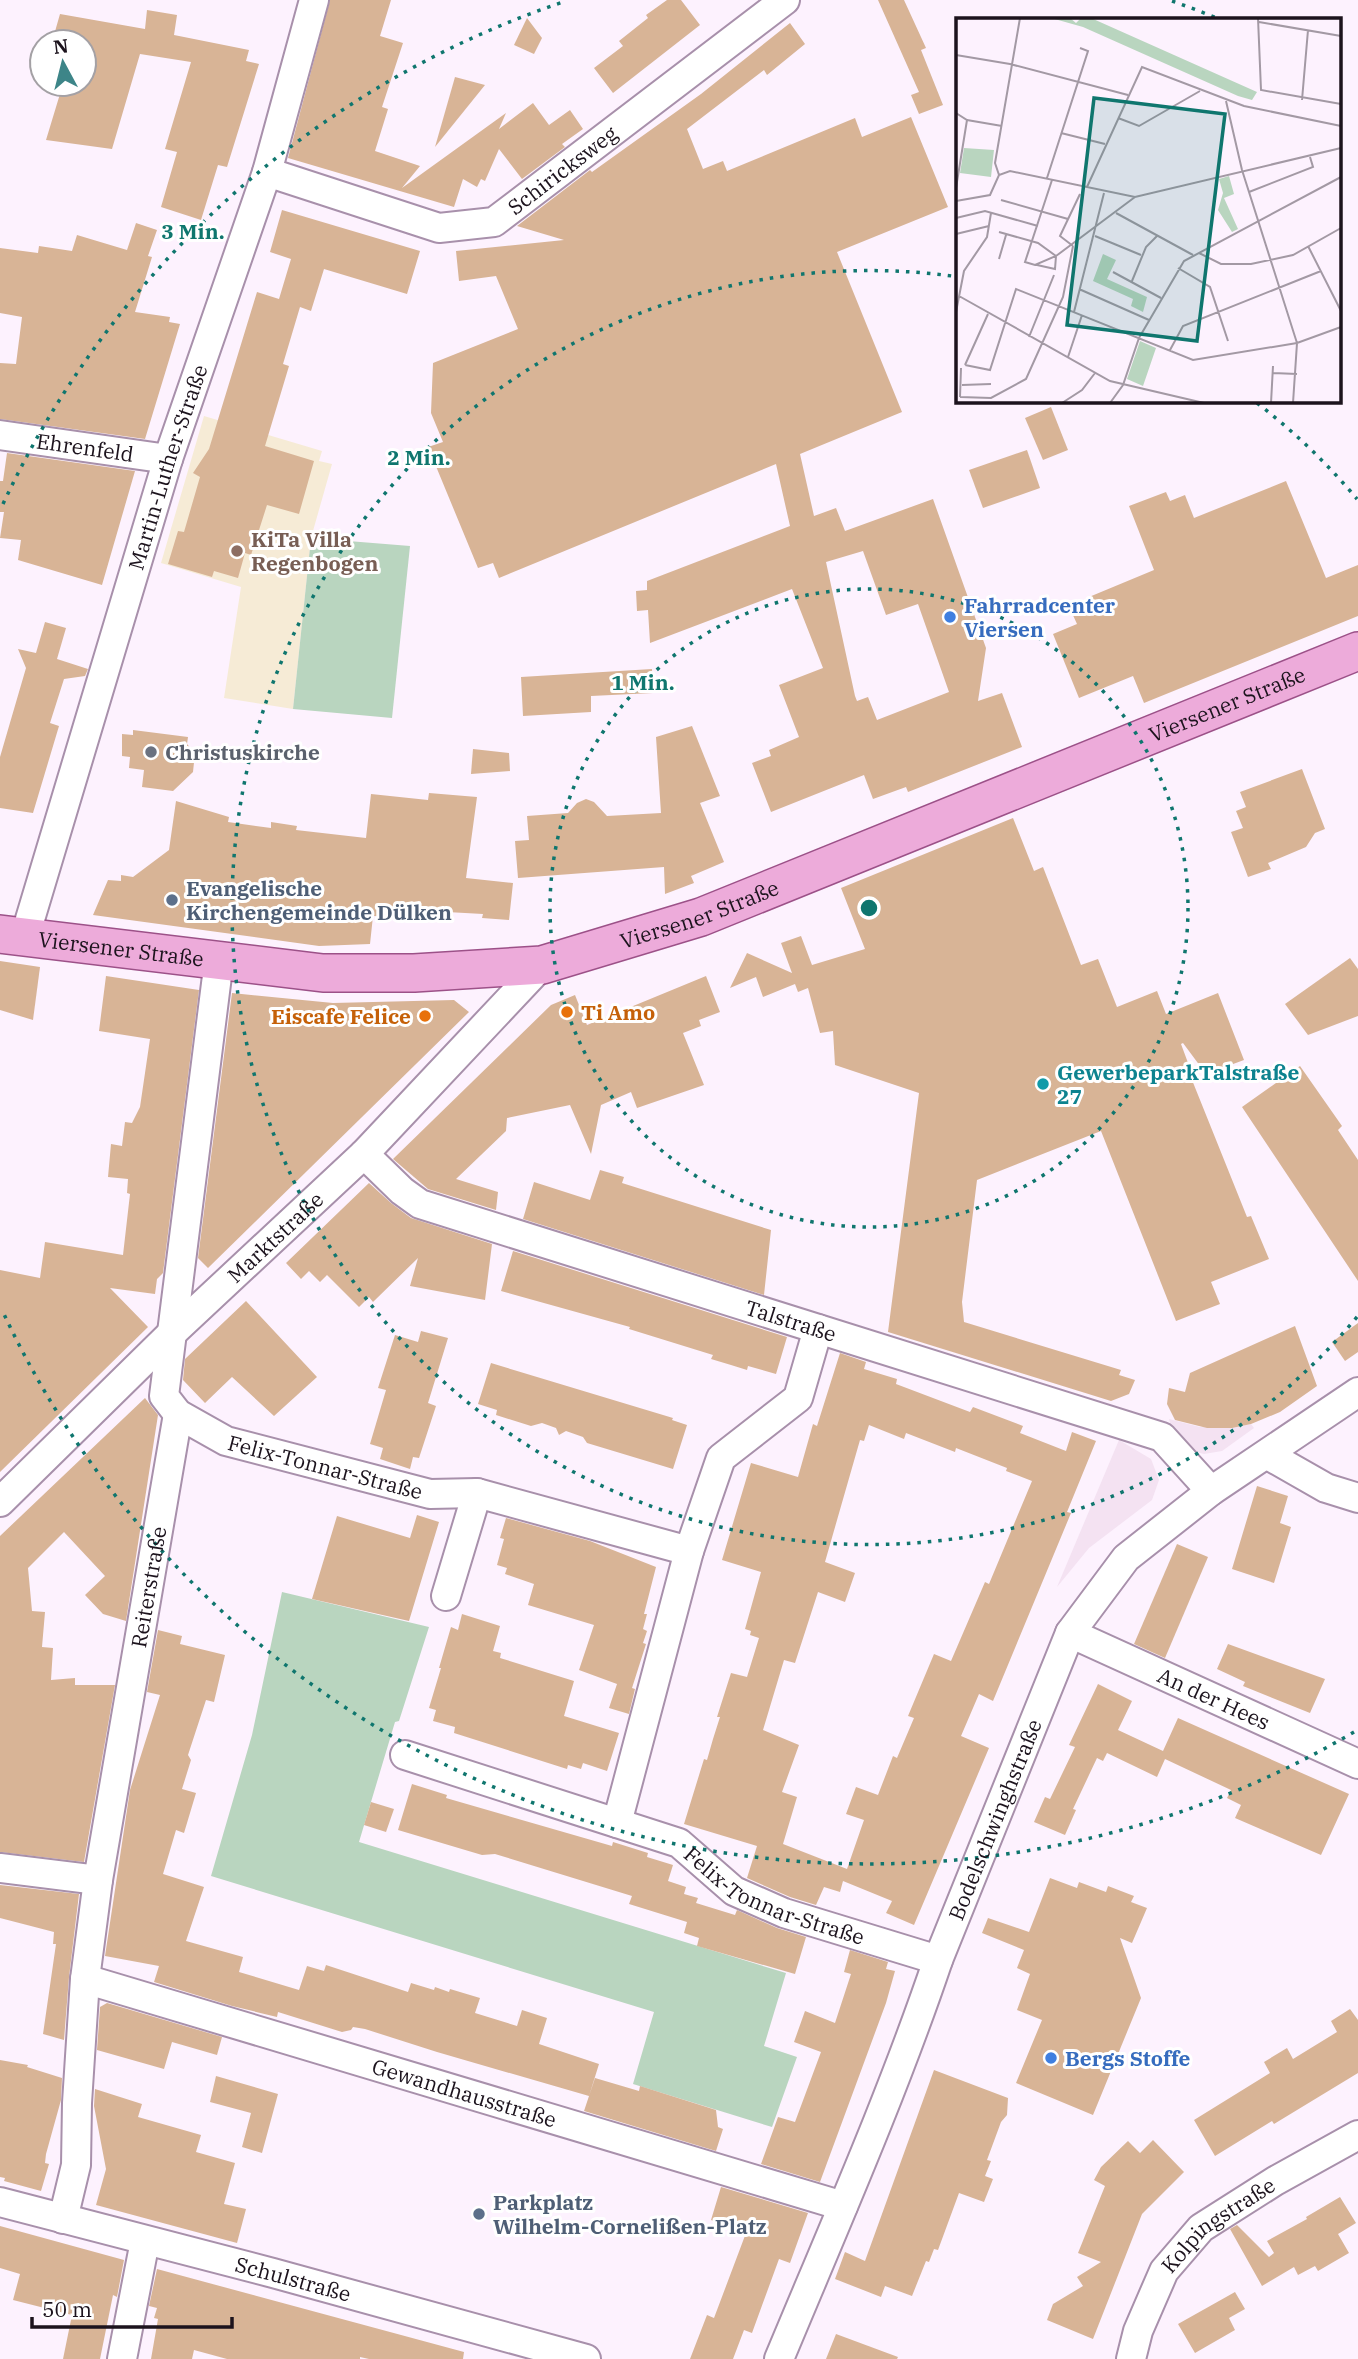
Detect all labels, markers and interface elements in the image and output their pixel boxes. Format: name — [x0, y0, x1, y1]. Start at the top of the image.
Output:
inset map — [956, 18, 1340, 402]
north arrow — [28, 28, 98, 98]
text: N — [52, 33, 70, 59]
street label: Schiricksweg — [502, 119, 623, 221]
text: 3 Min. — [161, 217, 225, 245]
street label: Martin-Luther-Straße — [122, 361, 214, 573]
street label: Ehrenfeld — [35, 426, 136, 468]
text: 2 Min. — [387, 443, 451, 471]
place label: KiTa Villa Regenbogen — [251, 525, 379, 577]
marker: KiTa Villa Regenbogen — [229, 543, 245, 559]
place label: Fahrradcenter Viersen — [964, 591, 1116, 643]
marker: Fahrradcenter Viersen — [942, 609, 958, 625]
street label: Viersener Straße — [1144, 660, 1309, 748]
text: 1 Min. — [611, 668, 675, 696]
place label: Christuskirche — [165, 738, 320, 766]
marker: Christuskirche — [143, 744, 159, 760]
street label: Viersener Straße — [617, 873, 783, 955]
place label: Evangelische Kirchengemeinde Dülken — [186, 874, 452, 926]
marker: Evangelische Kirchengemeinde Dülken — [164, 892, 180, 908]
centre of rings — [857, 896, 881, 920]
street label: Viersener Straße — [37, 925, 205, 972]
place label: Ti Amo — [581, 998, 655, 1026]
place label: Eiscafe Felice — [271, 1002, 411, 1030]
marker: Ti Amo — [559, 1004, 575, 1020]
marker: Eiscafe Felice — [417, 1008, 433, 1024]
place label: GewerbeparkTalstraße 27 — [1057, 1058, 1299, 1110]
marker: GewerbeparkTalstraße 27 — [1035, 1076, 1051, 1092]
street label: Marktstraße — [221, 1185, 329, 1289]
street label: Talstraße — [742, 1293, 840, 1348]
street label: Felix-Tonnar-Straße — [225, 1428, 426, 1506]
street label: Reiterstraße — [124, 1524, 172, 1650]
street label: An der Hees — [1153, 1661, 1274, 1736]
street label: Bodelschwinghstraße — [942, 1715, 1048, 1924]
street label: Felix-Tonnar-Straße — [678, 1840, 868, 1951]
place label: Bergs Stoffe — [1065, 2044, 1191, 2072]
marker: Bergs Stoffe — [1043, 2050, 1059, 2066]
street label: Gewandhausstraße — [369, 2052, 560, 2133]
street label: Kolpingstraße — [1155, 2171, 1280, 2279]
place label: Parkplatz Wilhelm-Cornelißen-Platz — [493, 2188, 767, 2240]
marker: Parkplatz Wilhelm-Cornelißen-Platz — [471, 2206, 487, 2222]
street label: Schulstraße — [232, 2250, 354, 2308]
scale bar — [32, 2286, 231, 2330]
text: 50 m — [42, 2295, 92, 2323]

